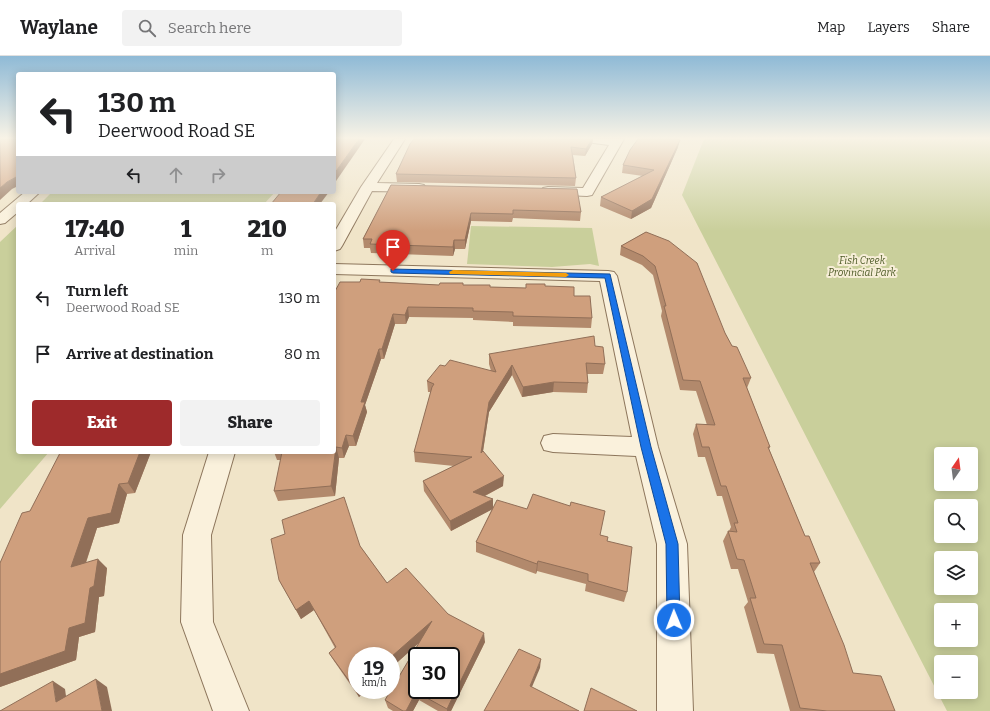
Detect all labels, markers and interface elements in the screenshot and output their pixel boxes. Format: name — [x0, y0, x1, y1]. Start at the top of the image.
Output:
search box — [122, 10, 402, 46]
text: Waylane — [20, 16, 98, 39]
icon: search — [136, 17, 158, 39]
text: Search here — [168, 19, 251, 37]
text: Map — [817, 19, 845, 36]
text: Layers — [867, 19, 910, 36]
text: Share — [932, 19, 970, 36]
text: 130 m — [98, 86, 176, 119]
icon: left — [32, 88, 84, 140]
text: Deerwood Road SE — [98, 120, 255, 142]
icon: left — [123, 164, 145, 186]
icon: ahead — [165, 164, 187, 186]
icon: right — [207, 164, 229, 186]
text: 17:40 — [65, 215, 125, 243]
text: 1 — [181, 215, 191, 243]
text: 210 — [247, 215, 287, 243]
pin — [376, 230, 410, 271]
icon: arrive — [382, 236, 404, 258]
text: Arrival — [74, 243, 115, 258]
text: min — [174, 243, 198, 258]
text: m — [261, 243, 273, 258]
park label: Fish Creek Provincial Park — [828, 255, 896, 279]
text: Turn left — [66, 282, 128, 300]
icon: left — [32, 287, 54, 309]
text: 130 m — [278, 289, 320, 307]
text: Deerwood Road SE — [66, 300, 180, 315]
icon: arrive — [32, 343, 54, 365]
text: Arrive at destination — [66, 345, 213, 363]
text: 80 m — [284, 345, 320, 363]
button: Exit — [32, 400, 172, 446]
button: Share — [180, 400, 320, 446]
north arrow — [934, 447, 978, 491]
map controls — [934, 447, 978, 699]
button: search — [934, 499, 978, 543]
button: layers — [934, 551, 978, 595]
position arrow — [653, 599, 695, 641]
button: + — [934, 603, 978, 647]
speed limit sign: 30 — [408, 647, 460, 699]
button: − — [934, 655, 978, 699]
text: 19 — [364, 656, 384, 680]
text: km/h — [362, 677, 386, 689]

